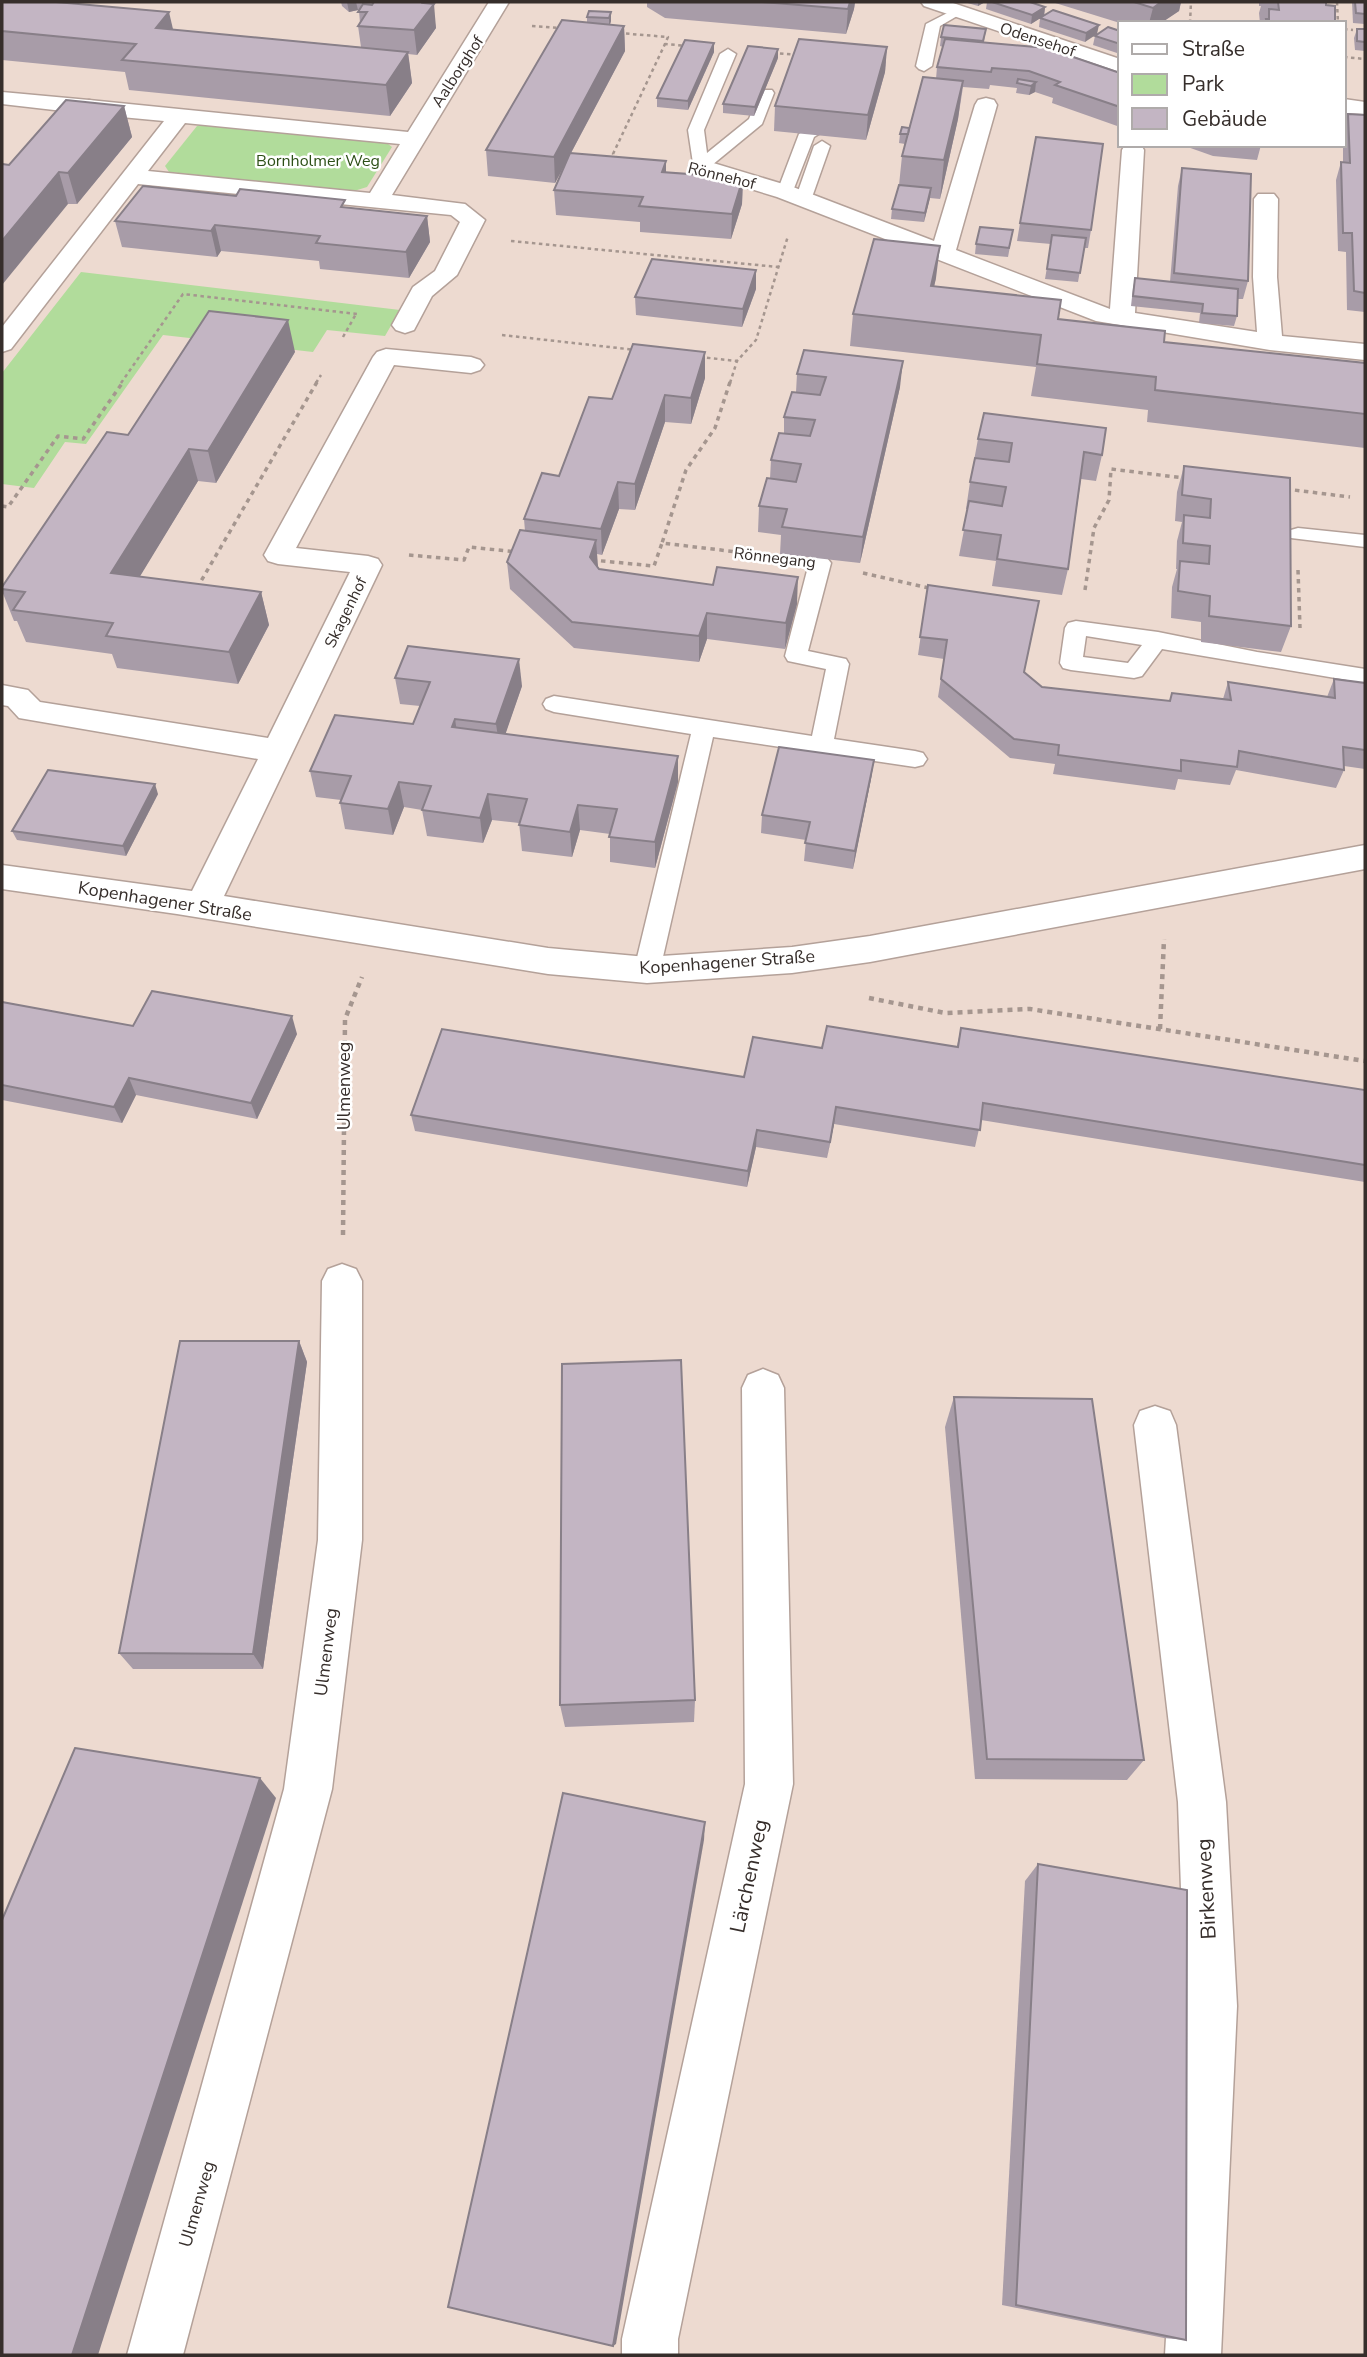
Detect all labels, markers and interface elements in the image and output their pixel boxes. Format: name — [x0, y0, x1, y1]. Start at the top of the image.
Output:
street label: Odensehof — [997, 17, 1079, 63]
legend — [1118, 21, 1346, 147]
street label: Aalborghof — [426, 31, 490, 112]
text: Straße — [1182, 35, 1245, 63]
text: Park — [1182, 70, 1224, 98]
text: Gebäude — [1182, 105, 1267, 133]
park label: Bornholmer Weg — [256, 150, 380, 172]
street label: Rönnehof — [685, 157, 759, 195]
street label: Rönnegang — [733, 542, 817, 574]
street label: Skagenhof — [319, 573, 373, 652]
street label: Kopenhagener Straße — [76, 875, 254, 927]
street label: Kopenhagener Straße — [638, 944, 816, 980]
street label: Ulmenweg — [332, 1042, 356, 1130]
street label: Ulmenweg — [309, 1607, 343, 1697]
street label: Lärchenweg — [723, 1817, 775, 1935]
street label: Birkenweg — [1189, 1838, 1223, 1940]
street label: Ulmenweg — [173, 2158, 221, 2250]

